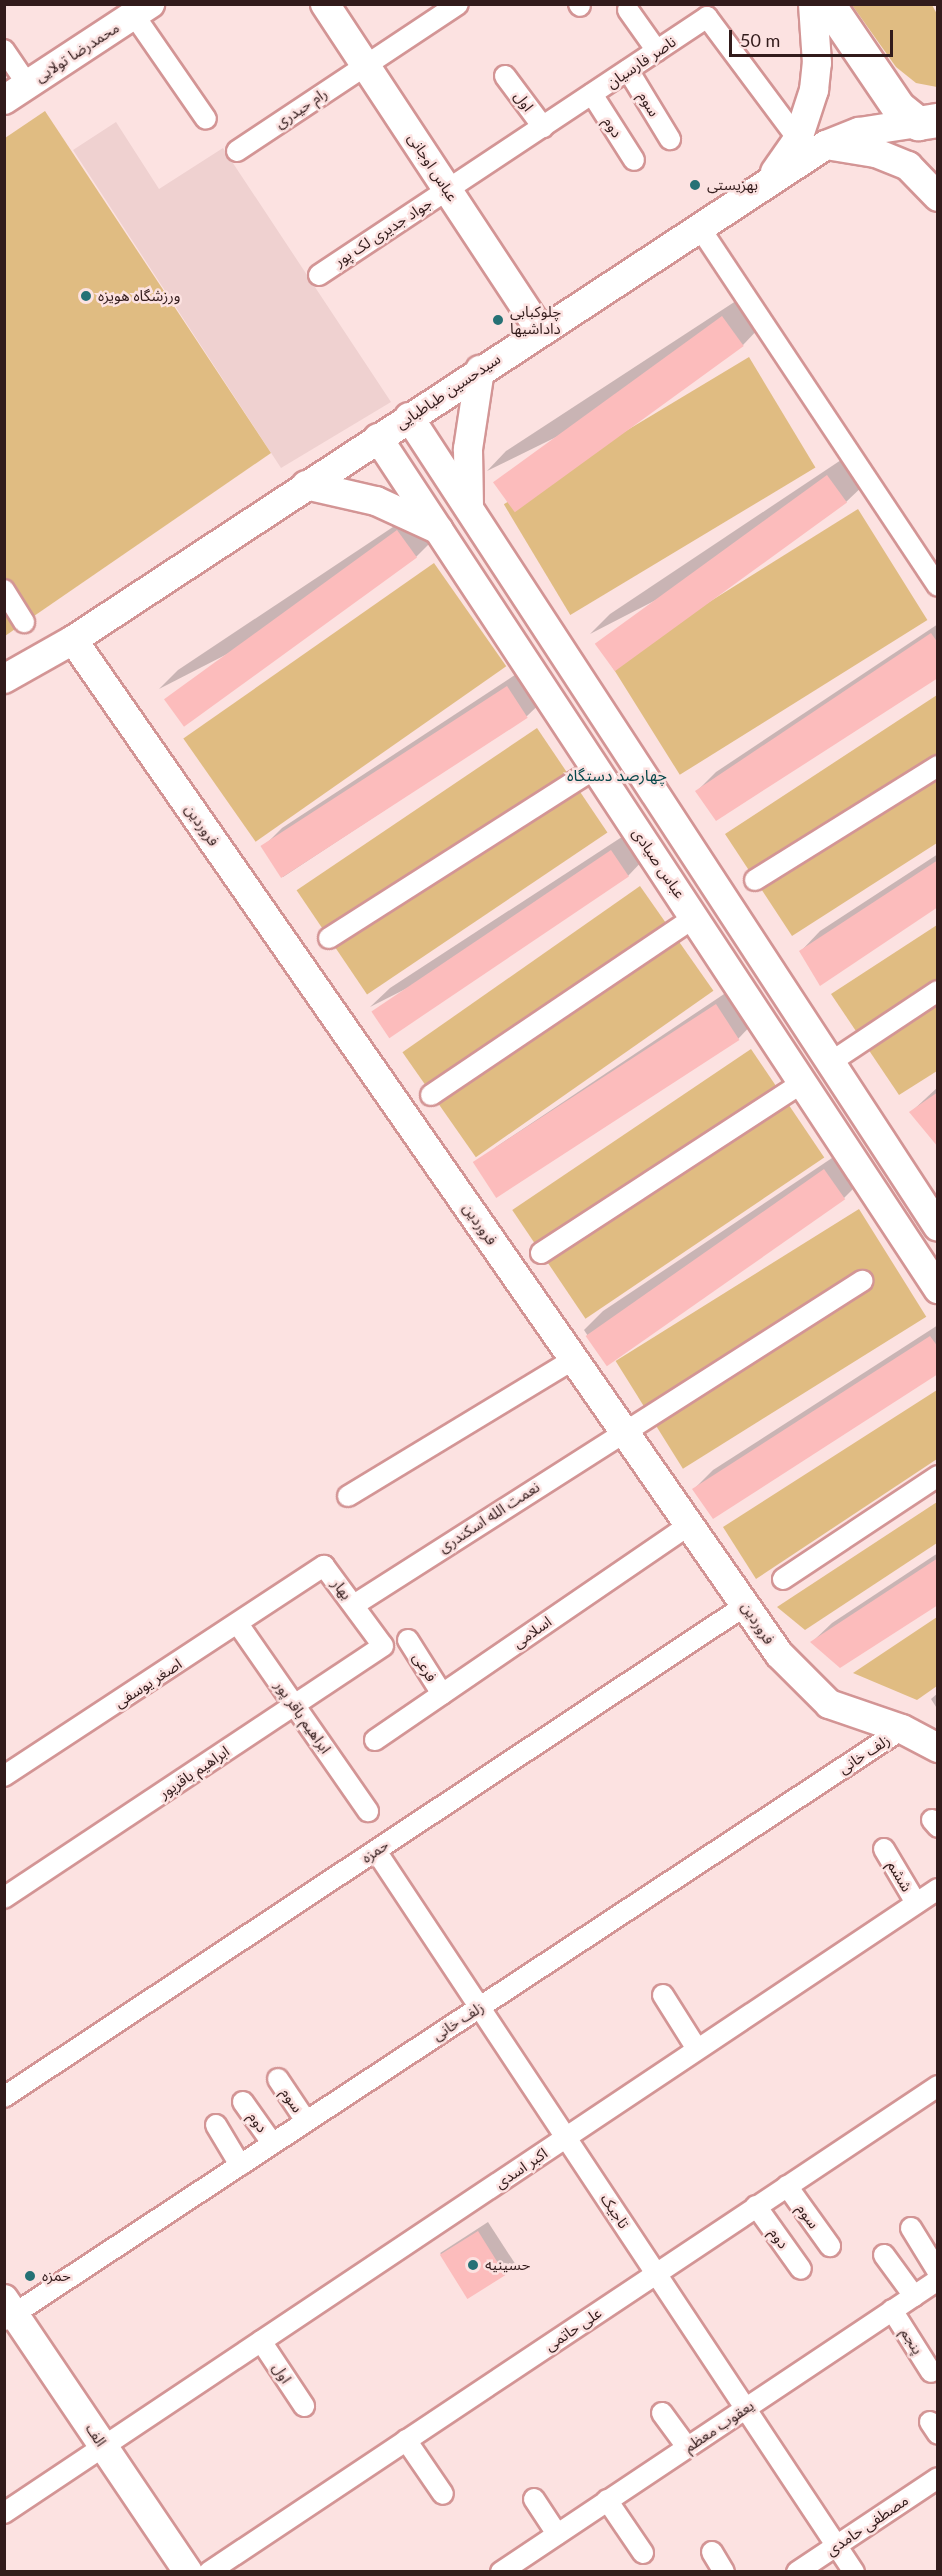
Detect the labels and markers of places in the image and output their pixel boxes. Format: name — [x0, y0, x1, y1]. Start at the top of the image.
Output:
place label: بهزیستی — [707, 176, 758, 194]
marker: بهزیستی — [688, 178, 702, 192]
place label: ورزشگاه هویزه — [98, 287, 181, 305]
marker: ورزشگاه هویزه — [79, 289, 93, 303]
place label: چلوکبابی داداشیها — [510, 302, 561, 337]
marker: چلوکبابی داداشیها — [491, 313, 505, 327]
place label: حسینیه — [485, 2256, 530, 2274]
marker: حسینیه — [466, 2258, 480, 2272]
place label: حمزه — [42, 2267, 71, 2285]
marker: حمزه — [23, 2269, 37, 2283]

